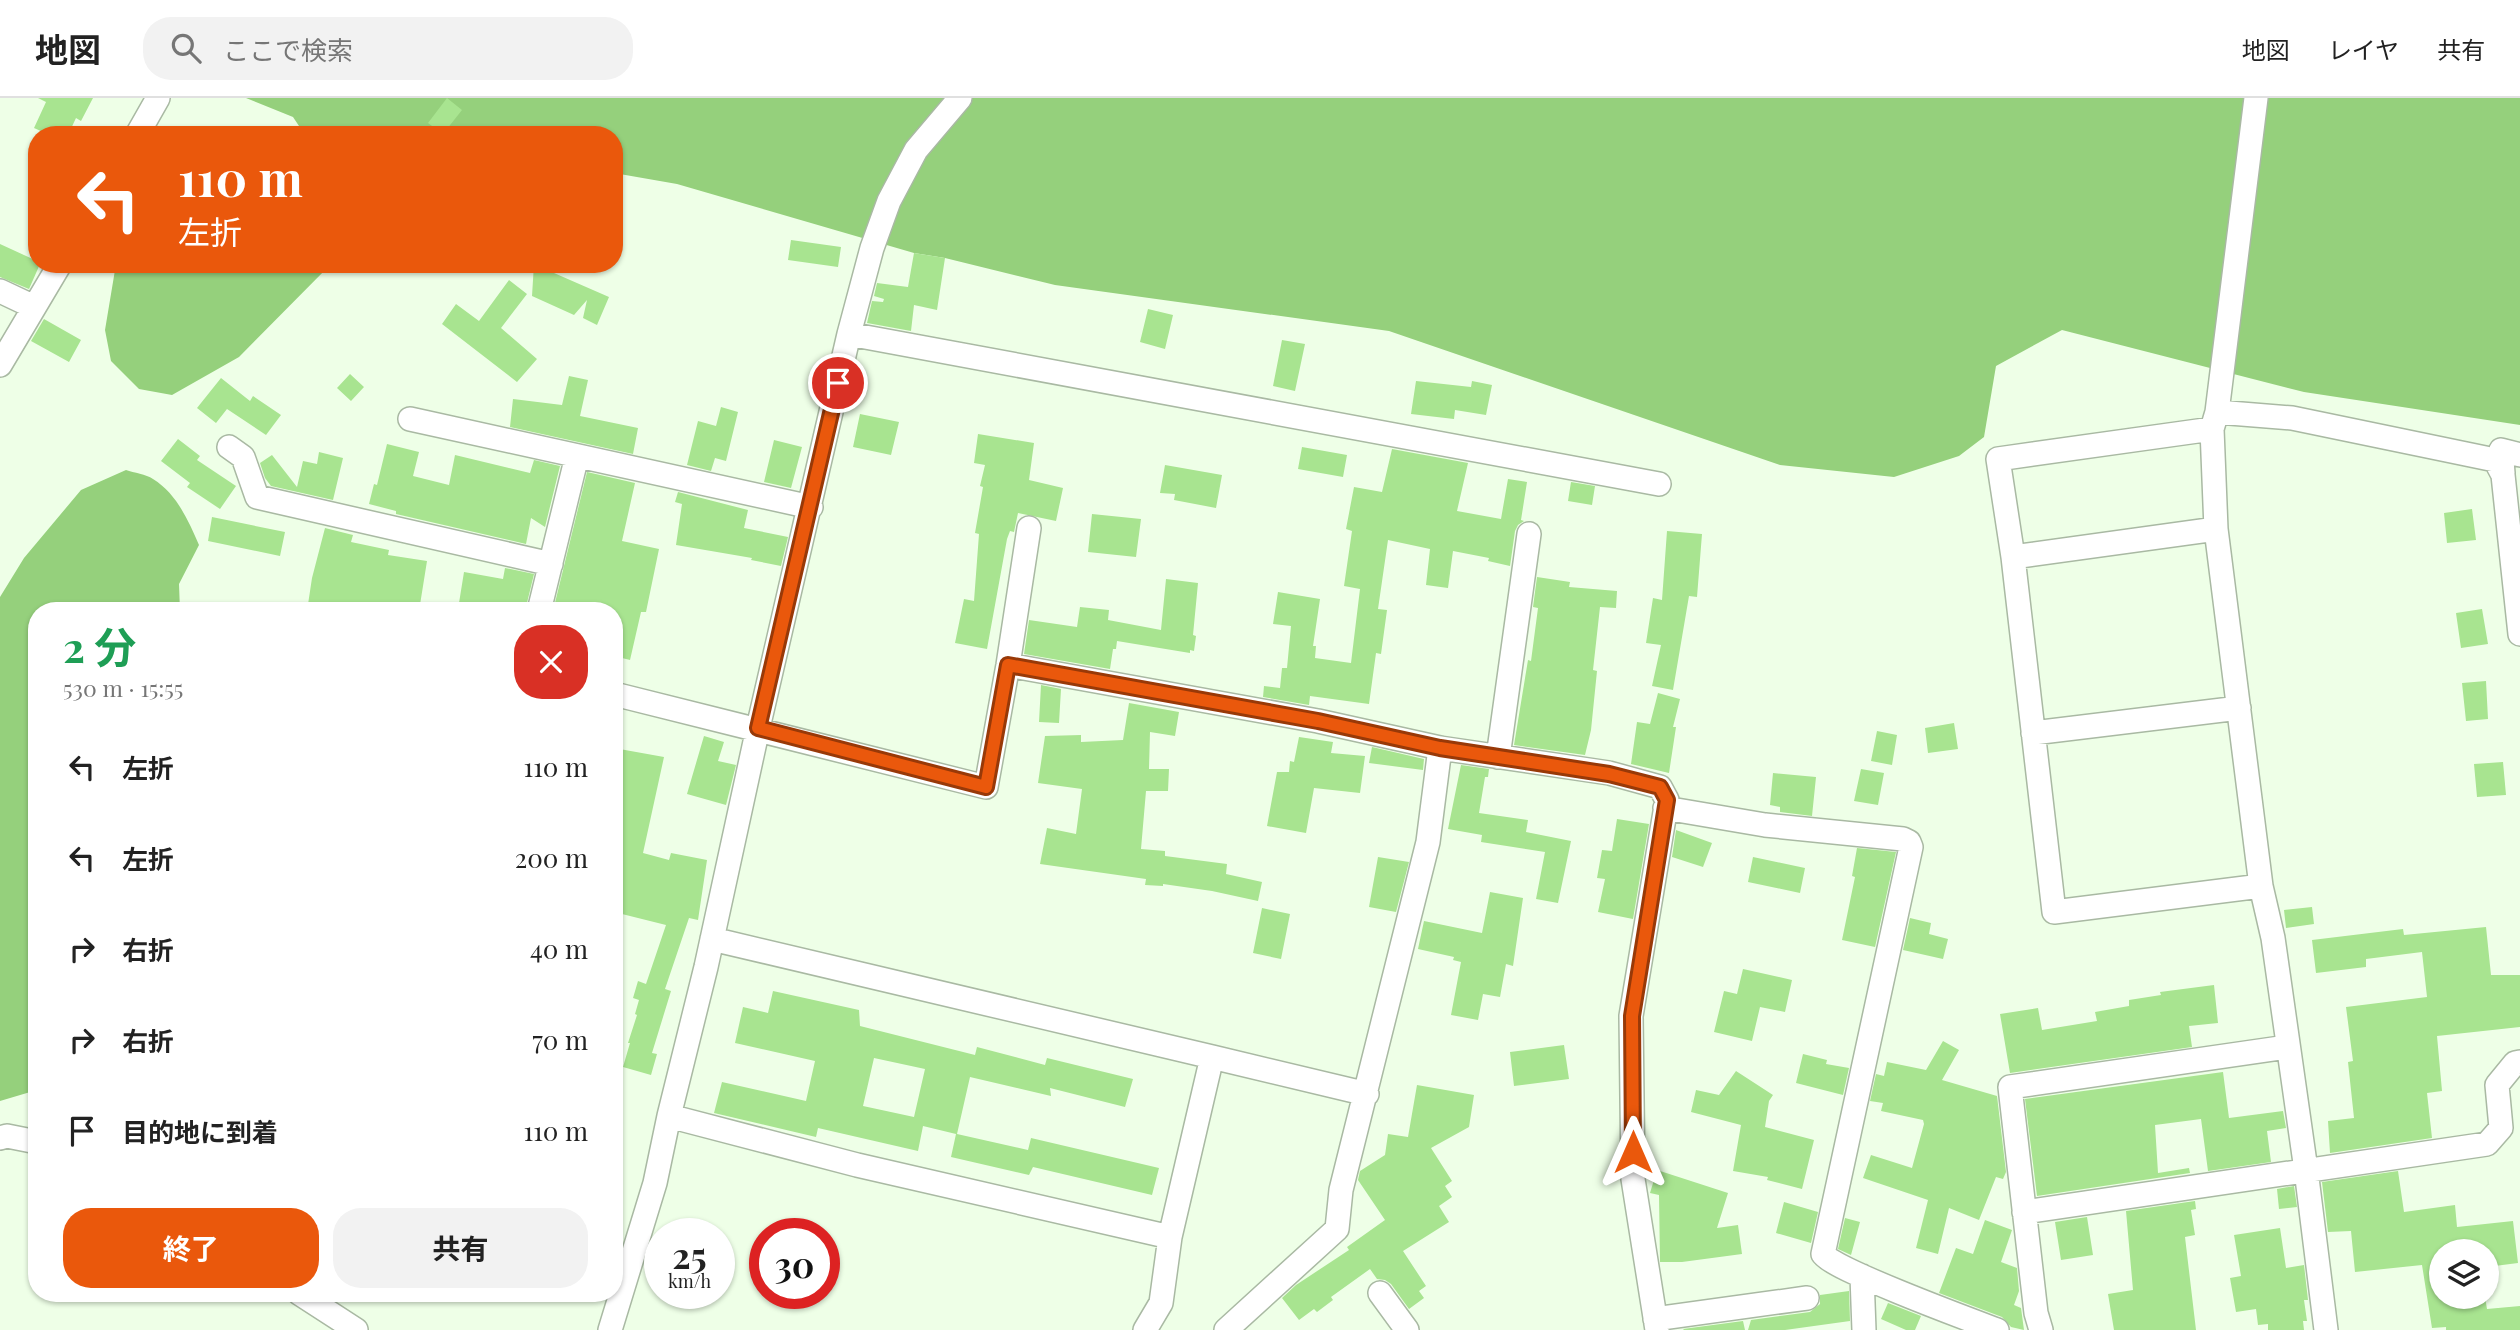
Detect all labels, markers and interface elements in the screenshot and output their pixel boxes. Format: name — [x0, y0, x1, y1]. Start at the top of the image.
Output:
search box — [143, 17, 633, 80]
text: 地図 — [35, 26, 101, 70]
icon: search — [167, 29, 205, 67]
text: ここで検索 — [223, 32, 353, 67]
text: 地図 — [2242, 33, 2290, 65]
text: レイヤ — [2328, 33, 2399, 65]
text: 共有 — [2437, 33, 2485, 65]
text: 110 m — [178, 144, 303, 209]
icon: left — [63, 154, 154, 245]
text: 左折 — [178, 209, 242, 252]
pin — [808, 353, 868, 413]
icon: arrive — [819, 364, 857, 402]
text: 2 分 — [63, 618, 136, 674]
button: close — [514, 625, 588, 699]
text: 530 m · 15:55 — [63, 672, 183, 703]
icon: left — [63, 748, 101, 786]
text: 110 m — [524, 749, 588, 784]
text: 左折 — [122, 750, 174, 785]
icon: left — [63, 839, 101, 877]
text: 200 m — [515, 840, 588, 875]
text: 左折 — [122, 841, 174, 876]
icon: right — [63, 930, 101, 968]
text: 40 m — [530, 931, 588, 966]
text: 右折 — [122, 932, 174, 967]
icon: right — [63, 1021, 101, 1059]
text: 70 m — [532, 1022, 588, 1057]
text: 右折 — [122, 1023, 174, 1058]
icon: arrive — [63, 1112, 101, 1150]
text: 110 m — [524, 1113, 588, 1148]
text: 目的地に到着 — [122, 1114, 278, 1149]
position arrow — [1596, 1115, 1670, 1189]
button: 終了 — [63, 1208, 319, 1288]
button: 共有 — [333, 1208, 588, 1288]
speed limit sign: 30 — [749, 1218, 840, 1309]
text: 25 — [672, 1231, 707, 1278]
map controls — [2429, 1239, 2499, 1309]
button: layers — [2429, 1239, 2499, 1309]
text: km/h — [668, 1269, 711, 1293]

